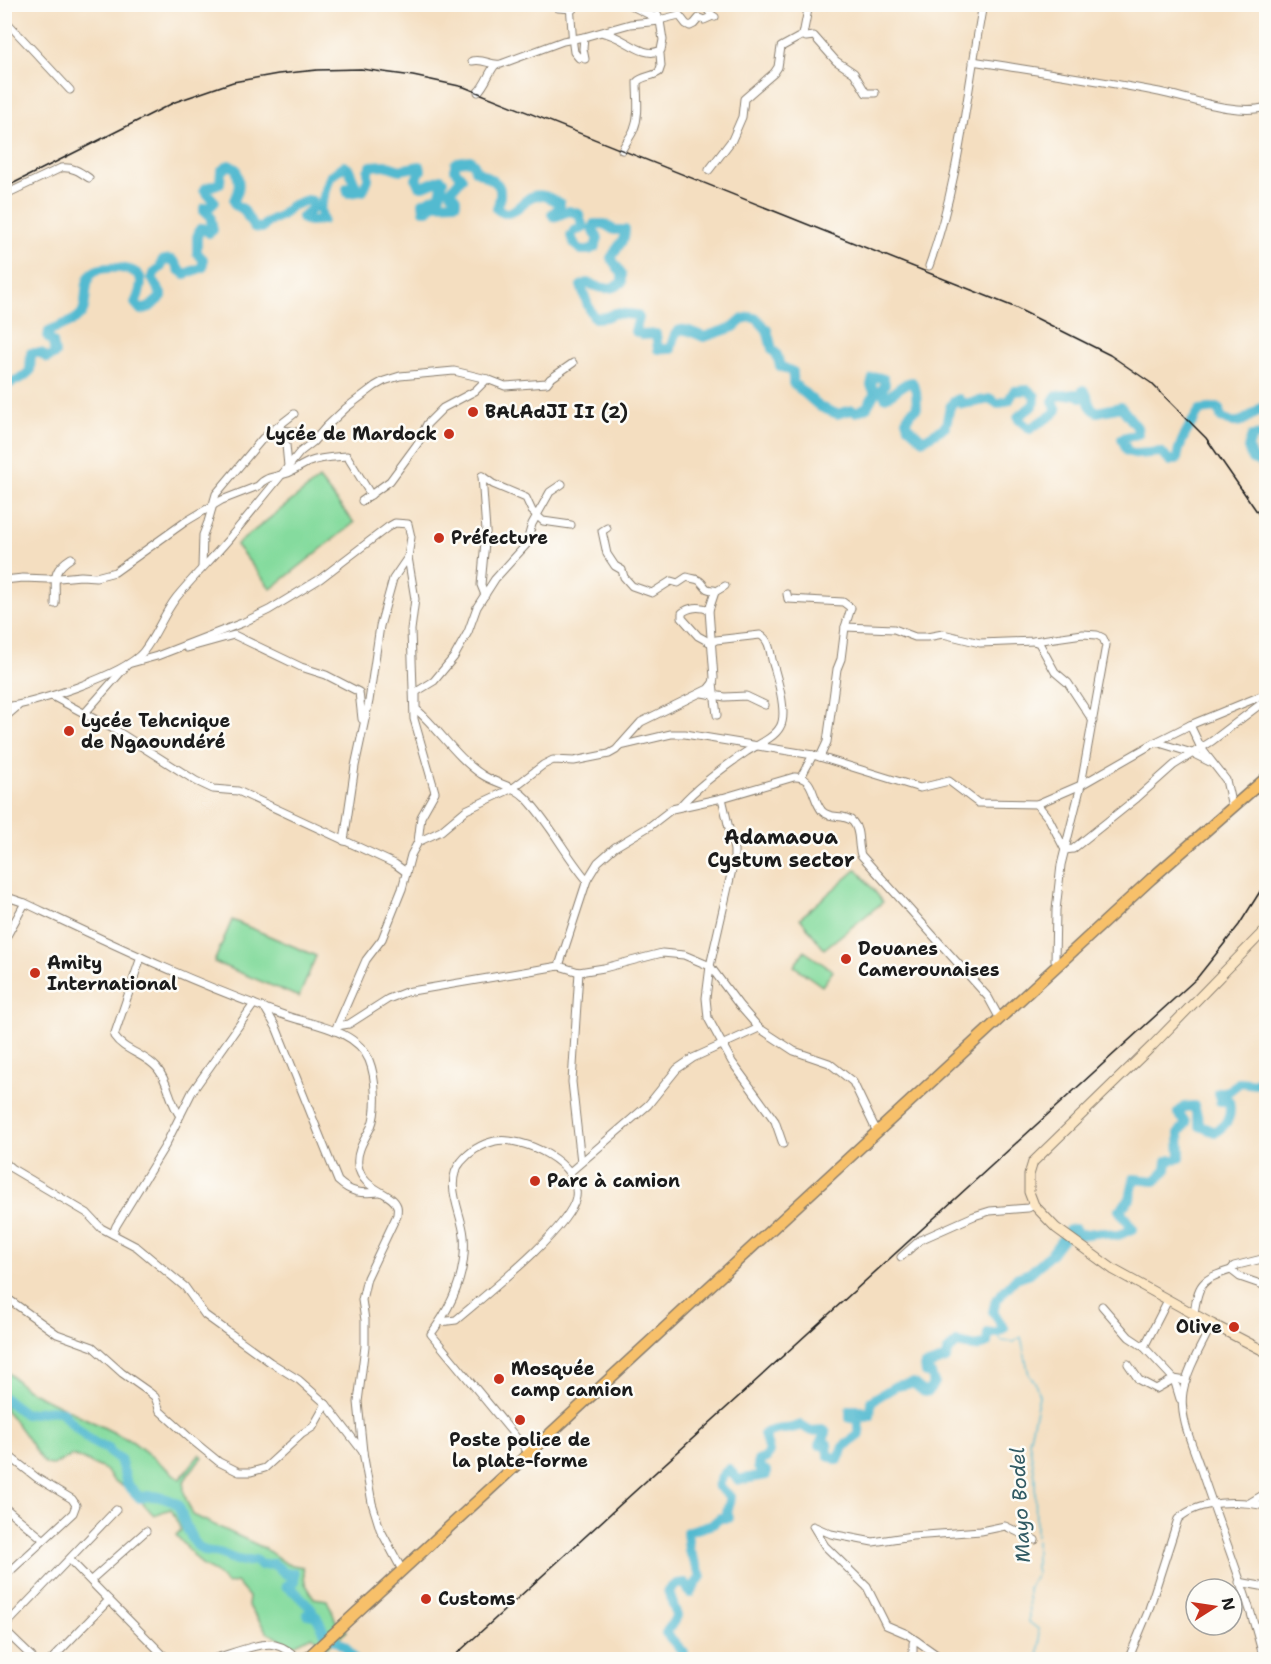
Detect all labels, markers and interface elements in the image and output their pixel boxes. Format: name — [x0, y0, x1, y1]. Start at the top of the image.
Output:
place label: BALAdJI II (2) — [485, 400, 628, 424]
marker: BALAdJI II (2) — [466, 405, 480, 419]
place label: Lycée de Mardock — [266, 422, 437, 446]
marker: Lycée de Mardock — [442, 427, 456, 441]
place label: Préfecture — [451, 526, 548, 550]
marker: Préfecture — [432, 531, 446, 545]
place label: Lycée Tehcnique de Ngaoundéré — [81, 709, 231, 754]
marker: Lycée Tehcnique de Ngaoundéré — [62, 724, 76, 738]
district label: Adamaoua Cystum sector — [707, 824, 855, 873]
place label: Douanes Camerounaises — [858, 937, 1000, 982]
place label: Amity International — [47, 951, 177, 996]
marker: Douanes Camerounaises — [839, 952, 853, 966]
marker: Amity International — [28, 966, 42, 980]
place label: Parc à camion — [547, 1169, 680, 1193]
marker: Parc à camion — [528, 1174, 542, 1188]
place label: Olive — [1176, 1315, 1222, 1339]
marker: Olive — [1227, 1320, 1241, 1334]
place label: Mosquée camp camion — [511, 1357, 633, 1402]
marker: Mosquée camp camion — [492, 1372, 506, 1386]
marker: Poste police de la plate-forme — [513, 1413, 527, 1427]
place label: Poste police de la plate-forme — [449, 1428, 591, 1473]
water label: Mayo Bodel — [1004, 1446, 1036, 1564]
north arrow — [1184, 1577, 1244, 1637]
place label: Customs — [438, 1587, 516, 1611]
marker: Customs — [419, 1592, 433, 1606]
text: N — [1217, 1596, 1240, 1612]

